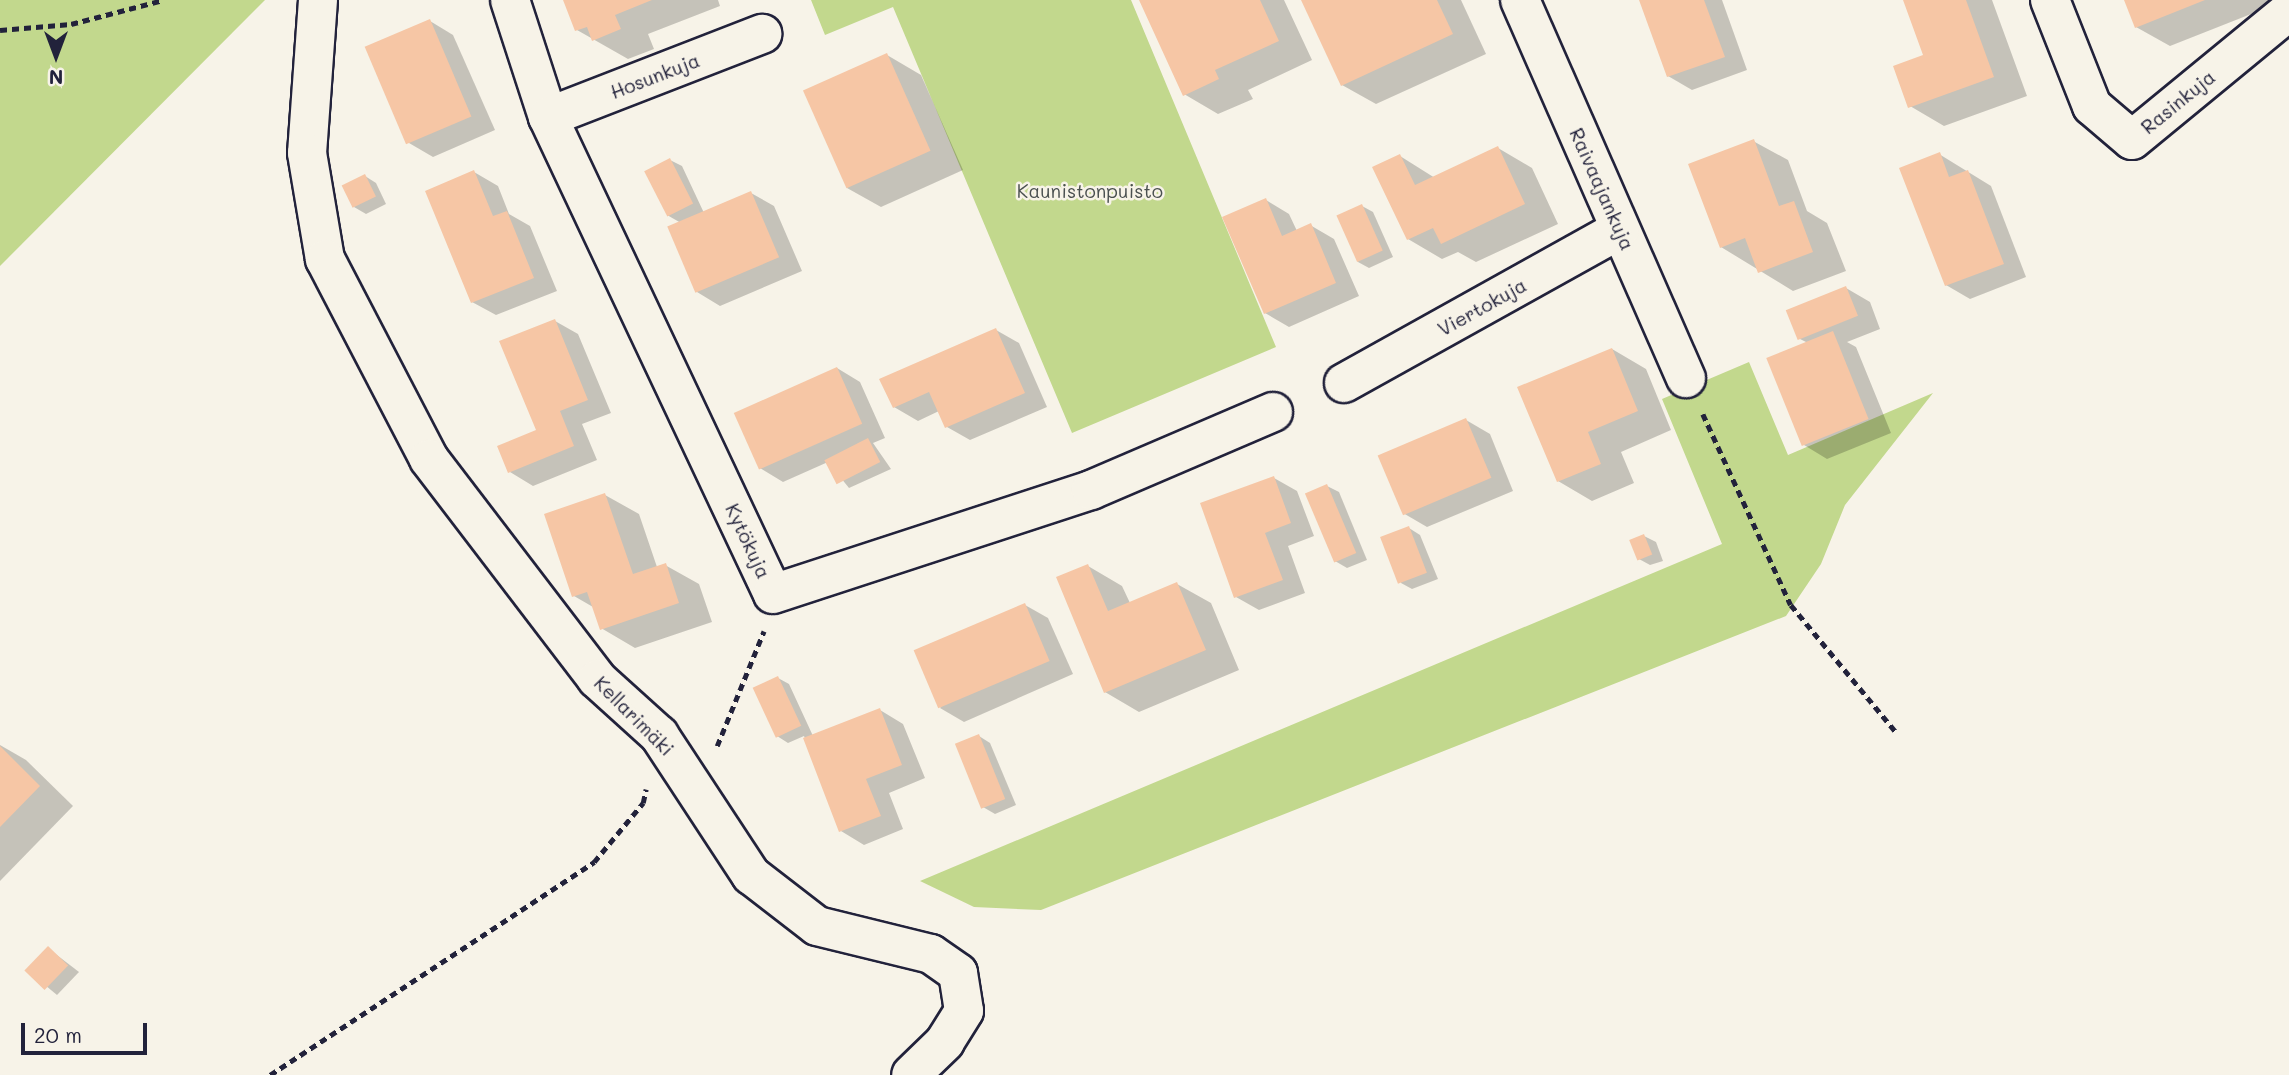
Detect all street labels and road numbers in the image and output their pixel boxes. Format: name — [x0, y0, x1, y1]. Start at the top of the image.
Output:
street label: Hosunkuja — [607, 49, 703, 103]
street label: Rasinkuja — [2137, 65, 2219, 139]
street label: Raivaajankuja — [1565, 125, 1639, 253]
street label: Viertokuja — [1434, 273, 1530, 341]
street label: Kytökuja — [721, 500, 775, 582]
street label: Kellarimäki — [590, 672, 678, 760]

